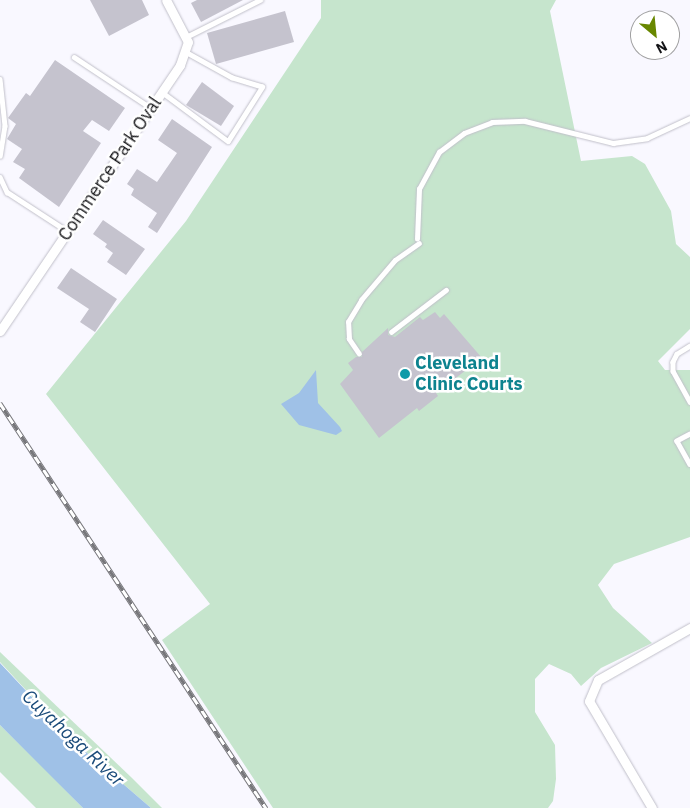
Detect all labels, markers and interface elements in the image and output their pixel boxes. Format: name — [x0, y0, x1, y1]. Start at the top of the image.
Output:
north arrow — [630, 10, 680, 60]
text: N — [653, 37, 670, 58]
street label: Commerce Park Oval — [54, 93, 166, 245]
place label: Cleveland Clinic Courts — [415, 353, 523, 396]
marker: Cleveland Clinic Courts — [399, 368, 411, 380]
water label: Cuyahoga River — [17, 685, 129, 791]

